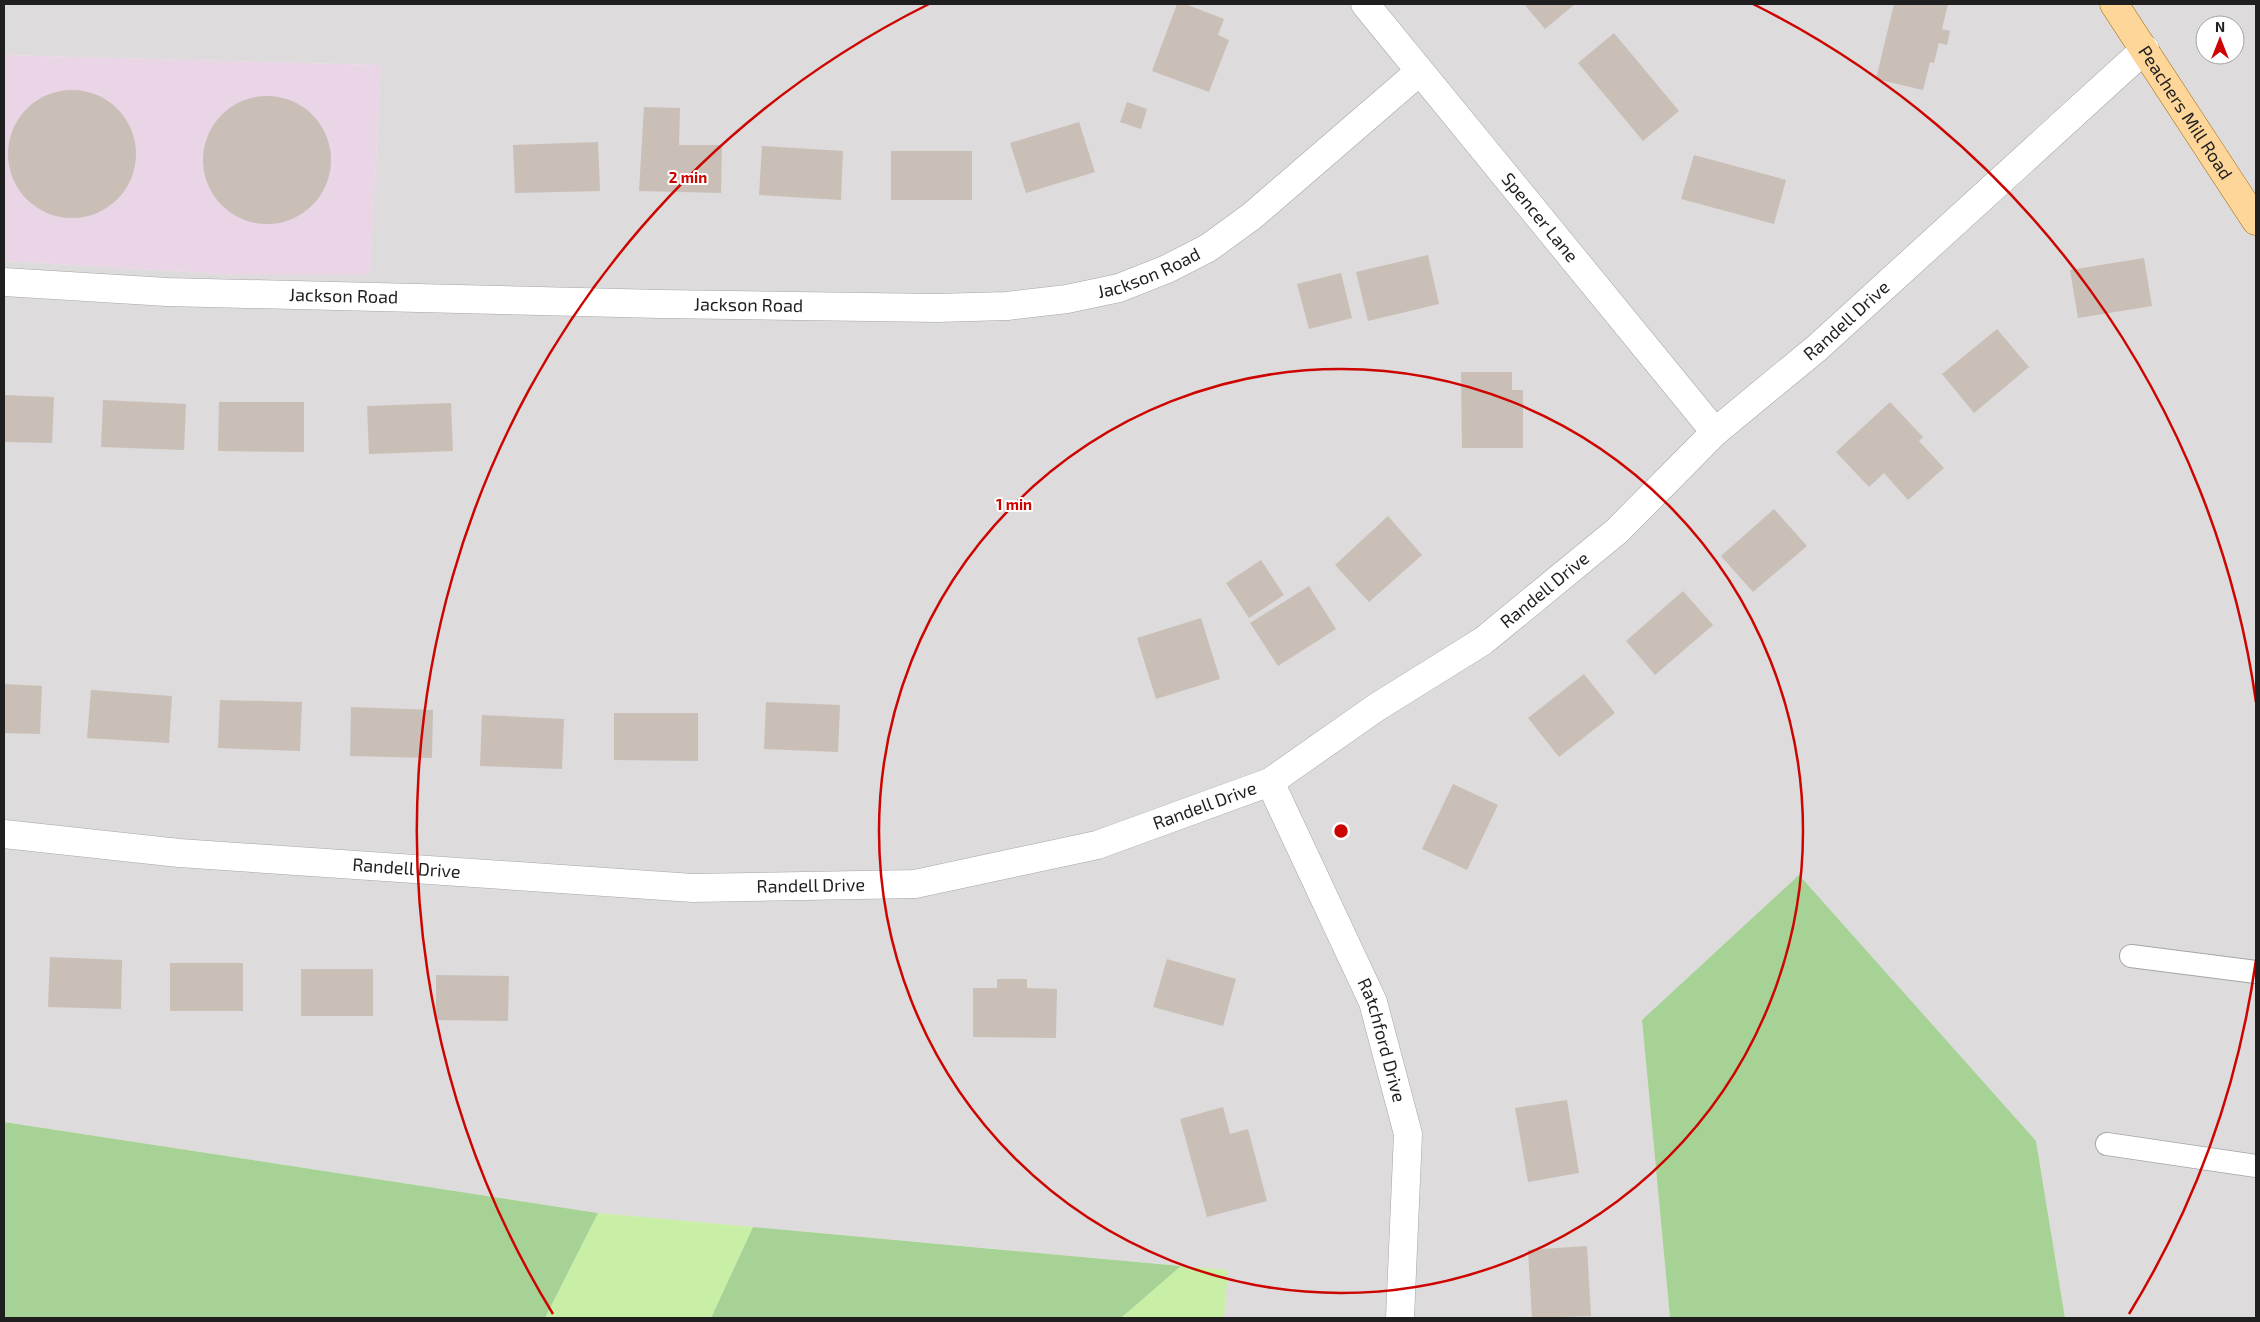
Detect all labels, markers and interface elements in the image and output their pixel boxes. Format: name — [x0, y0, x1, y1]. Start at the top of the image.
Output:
north arrow — [2195, 15, 2245, 65]
text: N — [2215, 18, 2225, 35]
street label: Peachers Mill Road — [2134, 41, 2238, 183]
text: 2 min — [669, 168, 707, 186]
street label: Spencer Lane — [1497, 168, 1584, 266]
street label: Jackson Road — [1095, 242, 1204, 302]
street label: Randell Drive — [1798, 276, 1894, 365]
street label: Jackson Road — [289, 283, 399, 308]
street label: Jackson Road — [694, 292, 803, 316]
text: 1 min — [996, 495, 1032, 513]
street label: Randell Drive — [1495, 547, 1593, 632]
street label: Randell Drive — [1150, 776, 1259, 834]
centre of rings — [1332, 822, 1350, 840]
street label: Randell Drive — [352, 853, 461, 882]
street label: Randell Drive — [756, 873, 865, 897]
street label: Ratchford Drive — [1353, 974, 1411, 1104]

